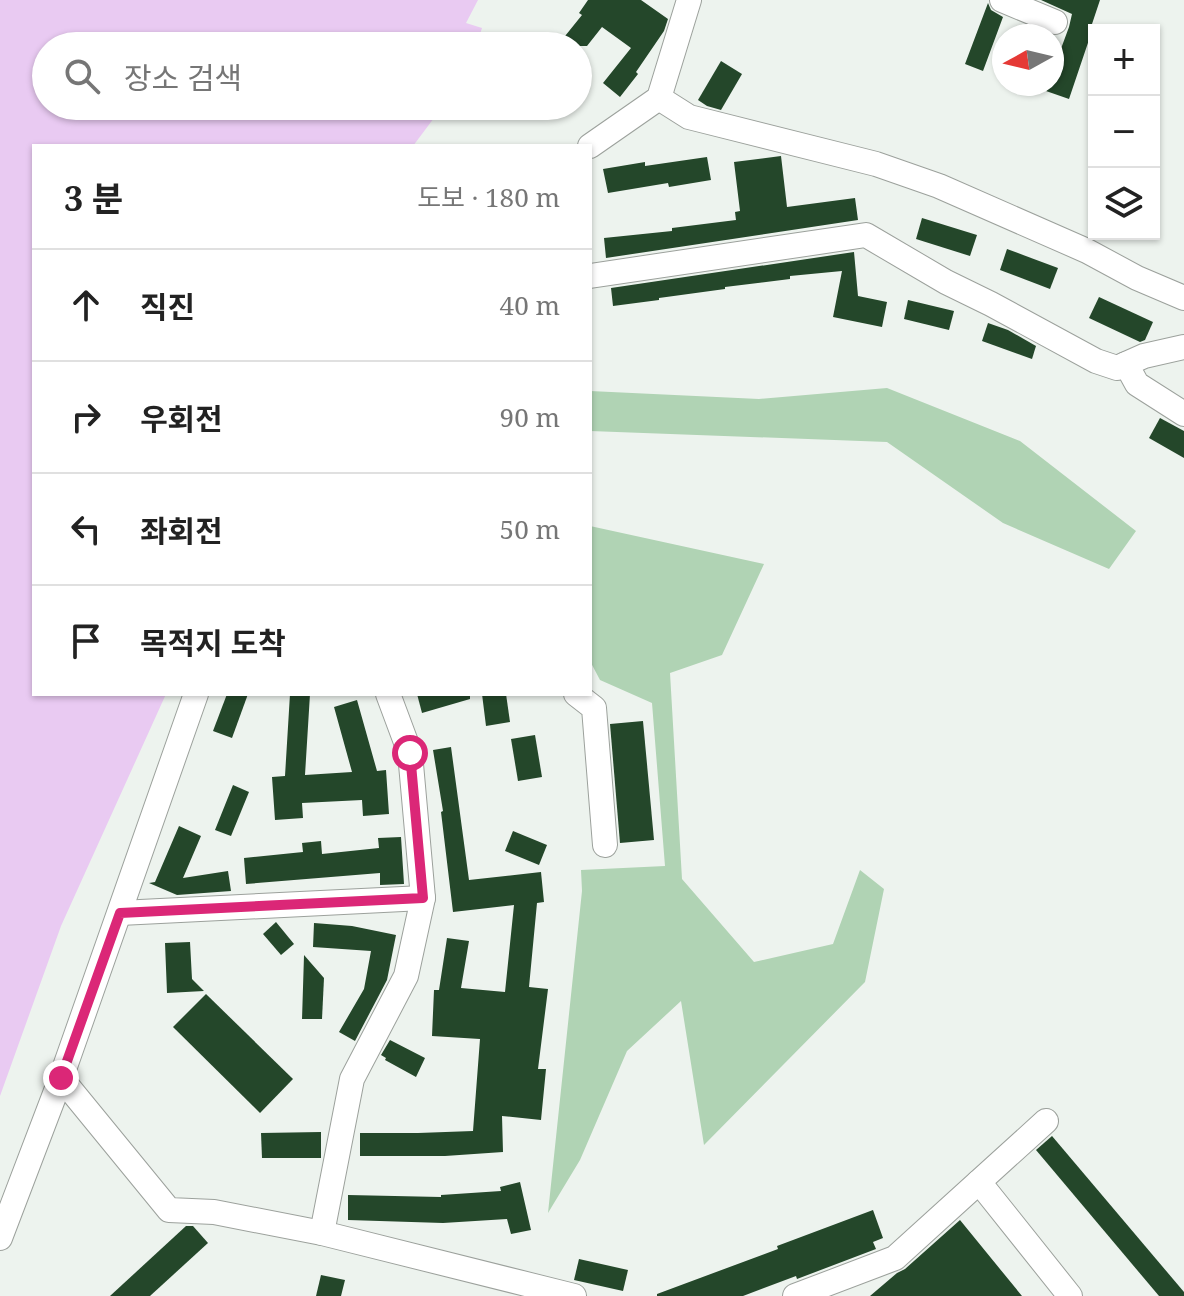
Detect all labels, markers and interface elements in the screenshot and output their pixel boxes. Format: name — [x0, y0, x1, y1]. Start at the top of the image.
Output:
north arrow — [992, 24, 1064, 96]
map controls — [1088, 24, 1160, 240]
button: + — [1088, 24, 1160, 96]
search box — [32, 32, 592, 120]
icon: search — [60, 54, 104, 98]
text: 장소 검색 — [124, 57, 242, 98]
button: − — [1088, 96, 1160, 168]
button: layers — [1088, 168, 1160, 240]
text: 3 분 — [64, 175, 123, 221]
text: 도보 · 180 m — [417, 179, 560, 215]
icon: ahead — [64, 283, 108, 327]
text: 직진 — [140, 286, 195, 327]
text: 40 m — [500, 287, 560, 323]
icon: right — [64, 395, 108, 439]
text: 우회전 — [140, 398, 223, 439]
text: 90 m — [500, 399, 560, 435]
icon: left — [64, 507, 108, 551]
text: 좌회전 — [140, 510, 223, 551]
text: 50 m — [500, 511, 560, 547]
icon: arrive — [64, 619, 108, 663]
text: 목적지 도착 — [140, 622, 286, 663]
route start — [392, 735, 428, 771]
route end — [43, 1060, 79, 1096]

